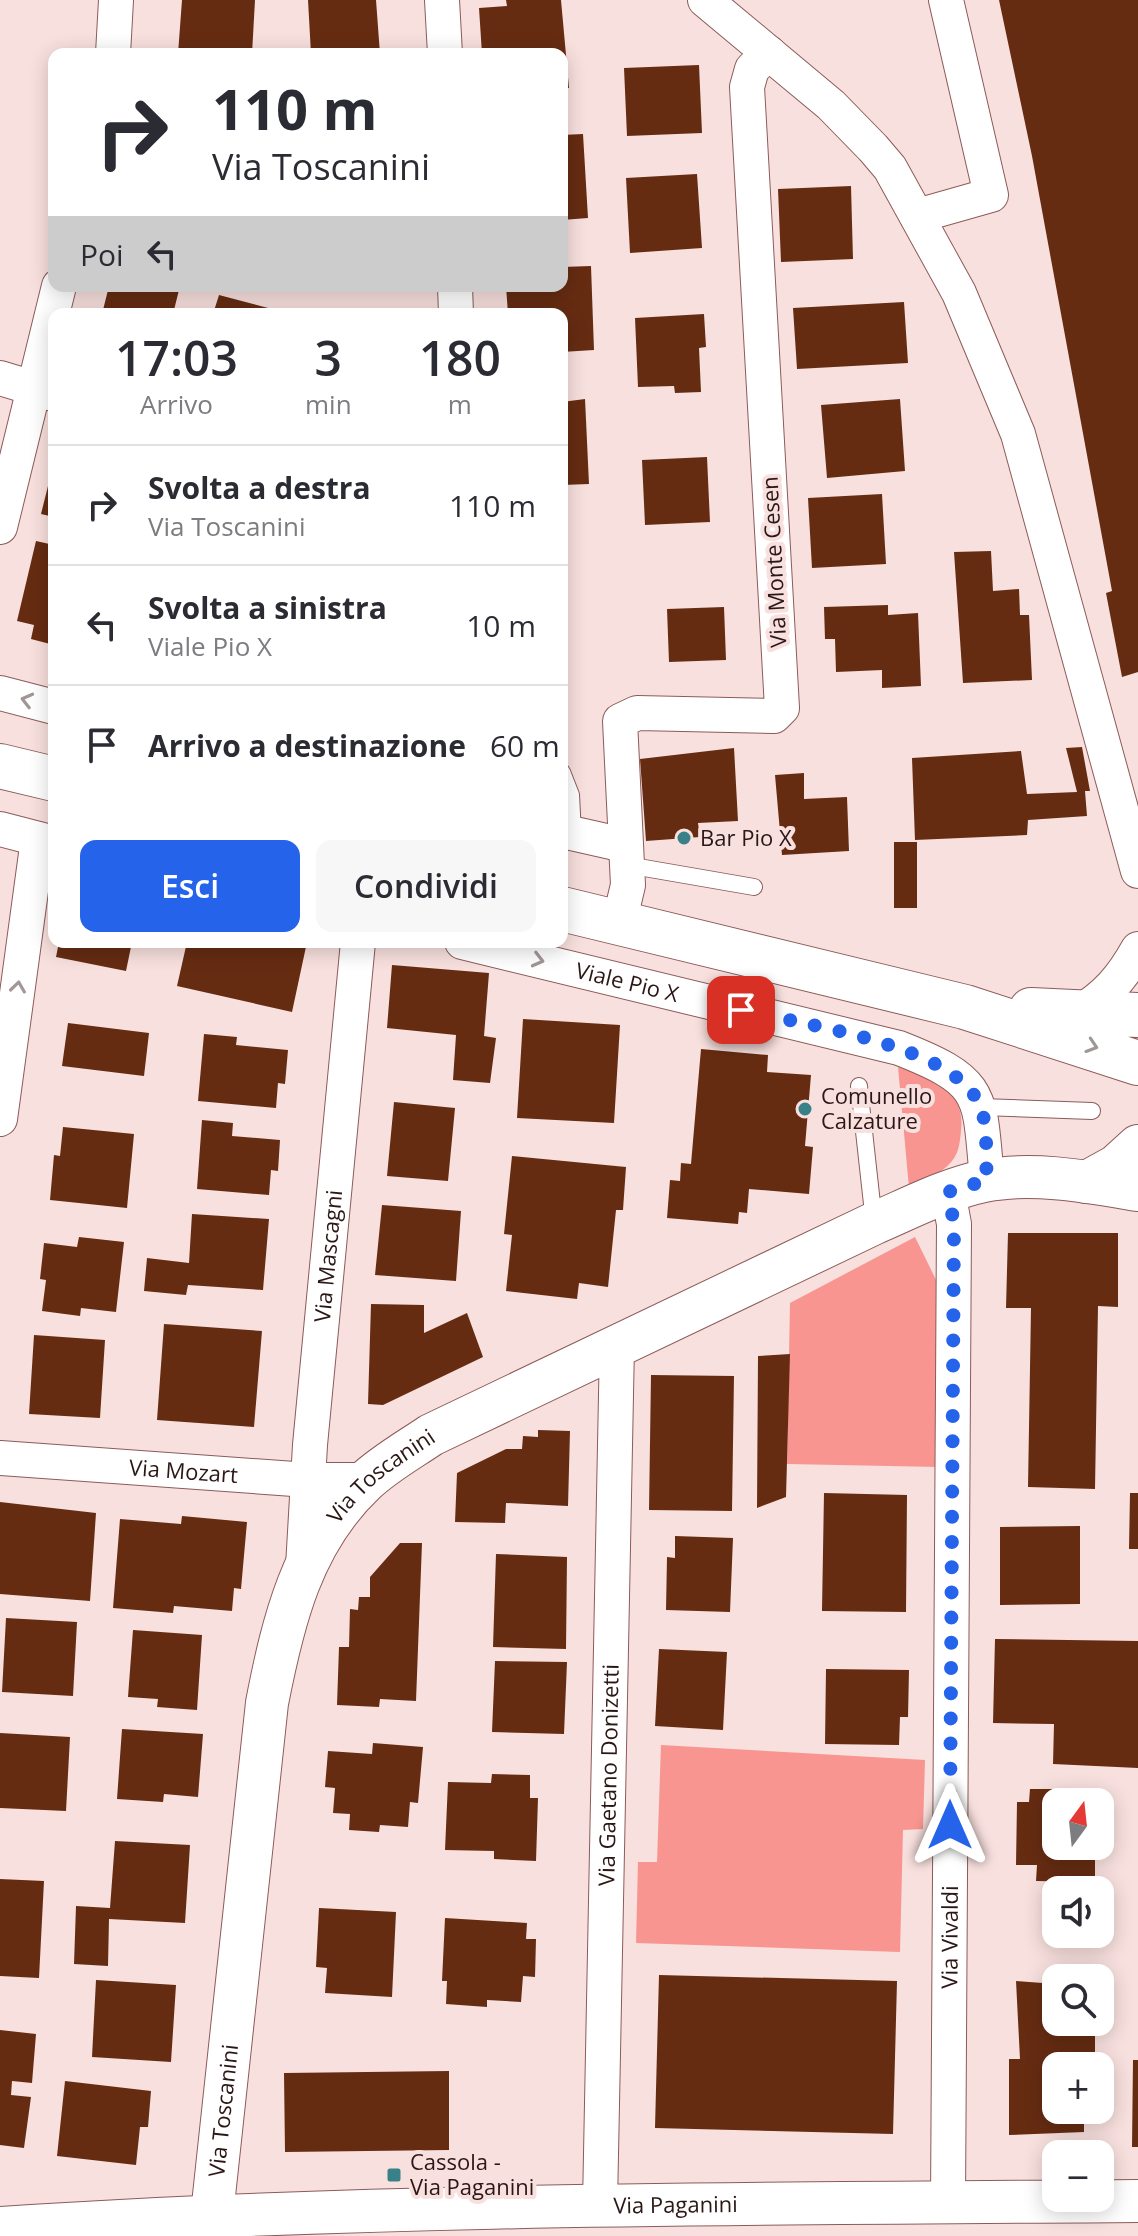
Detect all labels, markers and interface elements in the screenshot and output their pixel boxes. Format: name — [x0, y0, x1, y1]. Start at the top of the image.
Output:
text: 110 m — [212, 70, 378, 146]
icon: right — [80, 80, 184, 184]
text: Via Toscanini — [212, 142, 430, 191]
icon: left — [140, 232, 184, 276]
text: Poi — [80, 234, 124, 275]
text: 17:03 — [115, 325, 238, 390]
text: 3 — [315, 325, 342, 390]
text: 180 — [419, 325, 501, 390]
text: Arrivo — [140, 386, 213, 422]
text: min — [305, 386, 352, 422]
text: m — [448, 386, 472, 422]
text: Svolta a destra — [148, 467, 371, 508]
street label: Via Monte Cesen — [754, 476, 792, 649]
icon: right — [80, 483, 124, 527]
text: 110 m — [449, 485, 536, 526]
text: Via Toscanini — [148, 508, 306, 544]
text: Svolta a sinistra — [148, 587, 387, 628]
icon: left — [80, 603, 124, 647]
text: 10 m — [466, 605, 536, 646]
text: Viale Pio X — [148, 628, 272, 664]
one-way arrow — [21, 692, 34, 709]
icon: arrive — [80, 723, 124, 767]
text: Arrivo a destinazione — [148, 725, 466, 766]
text: 60 m — [490, 725, 560, 766]
place label: Bar Pio X — [700, 822, 792, 852]
marker: Bar Pio X — [675, 829, 693, 847]
button: Esci — [80, 840, 300, 932]
button: Condividi — [316, 840, 536, 932]
one-way arrow — [531, 951, 545, 968]
street label: Viale Pio X — [573, 954, 682, 1008]
pin — [707, 976, 775, 1044]
one-way arrow — [9, 980, 26, 993]
icon: arrive — [719, 988, 763, 1032]
one-way arrow — [1085, 1037, 1099, 1053]
place label: Comunello Calzature — [821, 1080, 932, 1135]
marker: Comunello Calzature — [796, 1100, 814, 1118]
street label: Via Mascagni — [306, 1188, 348, 1324]
street label: Via Toscanini — [319, 1421, 440, 1529]
street label: Via Mozart — [128, 1451, 239, 1489]
street label: Via Gaetano Donizetti — [590, 1664, 625, 1886]
position arrow — [908, 1783, 992, 1867]
north arrow — [1042, 1788, 1114, 1860]
map controls — [1042, 1788, 1114, 2212]
button: sound — [1042, 1876, 1114, 1948]
street label: Via Vivaldi — [933, 1885, 964, 1989]
button: search — [1042, 1964, 1114, 2036]
street label: Via Toscanini — [200, 2043, 244, 2178]
button: + — [1042, 2052, 1114, 2124]
button: − — [1042, 2140, 1114, 2212]
place label: Cassola - Via Paganini — [410, 2146, 534, 2201]
marker: Cassola - Via Paganini — [385, 2166, 403, 2184]
street label: Via Paganini — [613, 2188, 738, 2220]

